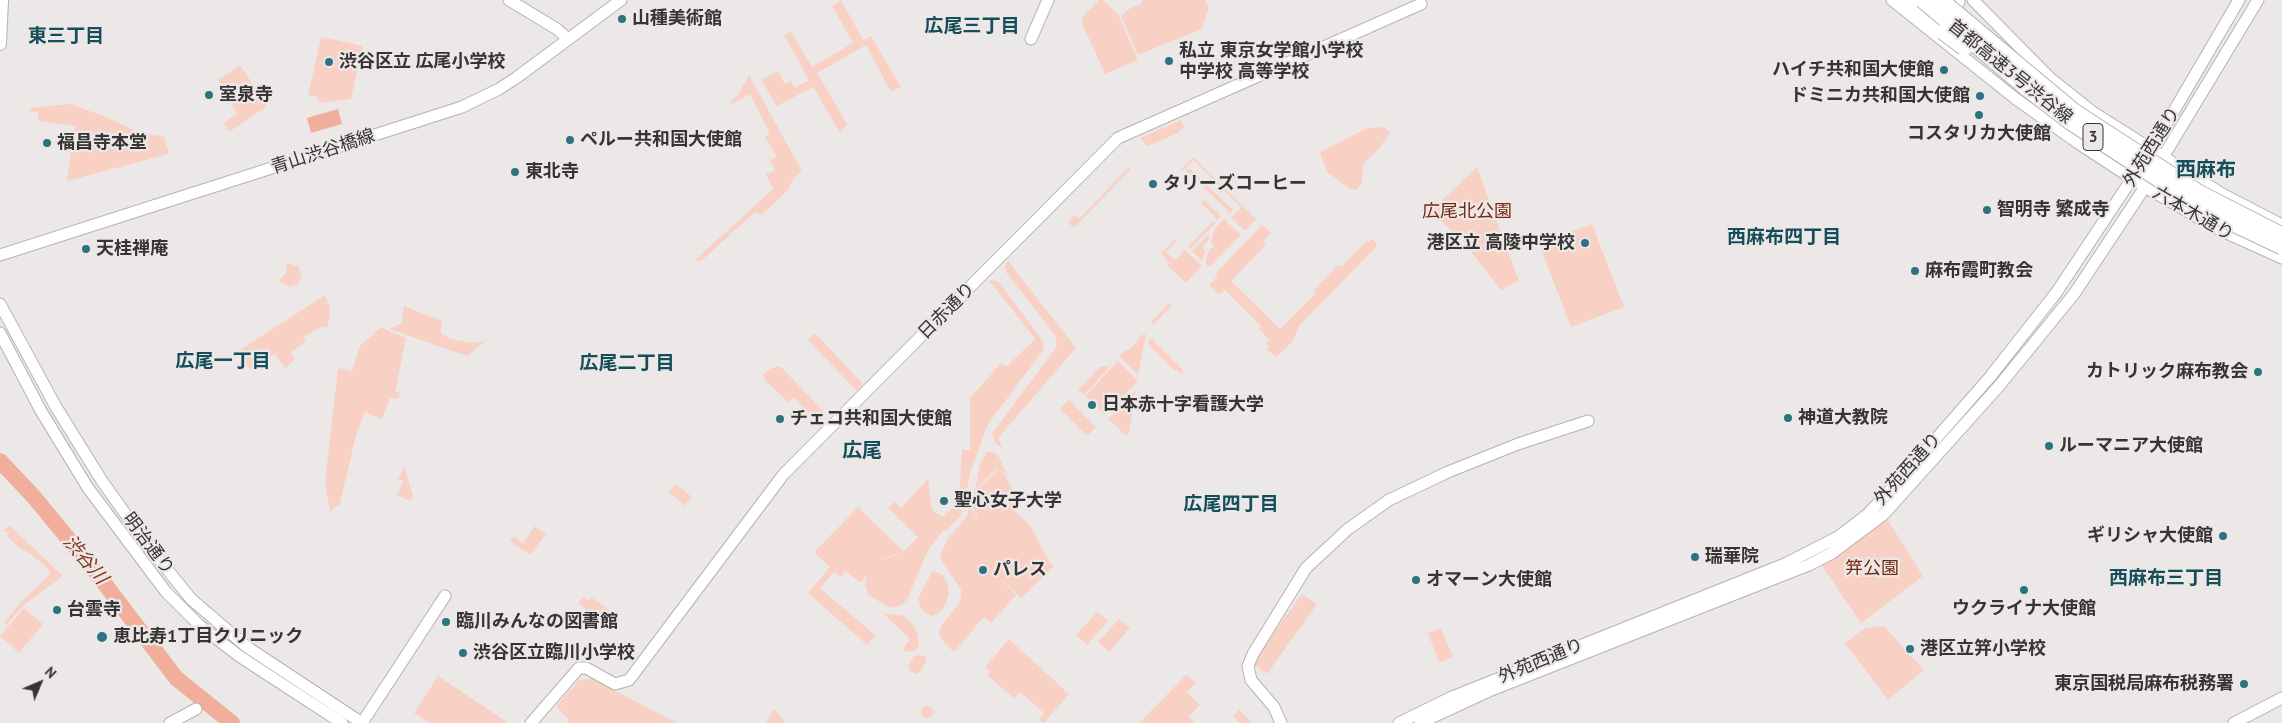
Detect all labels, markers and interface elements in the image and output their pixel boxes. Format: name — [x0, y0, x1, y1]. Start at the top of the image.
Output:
place label: 山種美術館 — [632, 8, 722, 30]
marker: 山種美術館 — [616, 13, 628, 25]
street label: 首都高速3号渋谷線 — [1943, 15, 2077, 129]
district label: 広尾三丁目 — [925, 16, 1019, 38]
district label: 東三丁目 — [28, 26, 104, 48]
place label: 私立 東京女学館小学校 中学校 高等学校 — [1179, 40, 1364, 82]
place label: 渋谷区立 広尾小学校 — [339, 51, 506, 73]
marker: 私立 東京女学館小学校 中学校 高等学校 — [1163, 55, 1175, 67]
marker: 渋谷区立 広尾小学校 — [323, 56, 335, 68]
place label: ハイチ共和国大使館 — [1772, 59, 1934, 81]
marker: ハイチ共和国大使館 — [1938, 64, 1950, 76]
place label: 室泉寺 — [219, 84, 273, 106]
place label: ドミニカ共和国大使館 — [1790, 85, 1970, 107]
marker: 室泉寺 — [203, 89, 215, 101]
marker: ドミニカ共和国大使館 — [1974, 90, 1986, 102]
street label: 外苑西通り — [2119, 103, 2185, 191]
marker: コスタリカ大使館 — [1973, 109, 1985, 121]
place label: コスタリカ大使館 — [1907, 123, 2051, 145]
road number: 3 — [2083, 124, 2103, 150]
street label: 青山渋谷橋線 — [268, 125, 378, 179]
place label: ペルー共和国大使館 — [580, 129, 742, 151]
place label: 福昌寺本堂 — [57, 132, 147, 154]
marker: ペルー共和国大使館 — [564, 134, 576, 146]
marker: 福昌寺本堂 — [41, 137, 53, 149]
district label: 西麻布 — [2176, 158, 2236, 182]
place label: 東北寺 — [525, 161, 579, 183]
marker: 東北寺 — [509, 166, 521, 178]
place label: タリーズコーヒー — [1163, 173, 1307, 195]
marker: タリーズコーヒー — [1147, 178, 1159, 190]
street label: 六本木通り — [2149, 182, 2237, 246]
place label: 智明寺 繁成寺 — [1997, 199, 2110, 221]
park label: 広尾北公園 — [1422, 201, 1512, 223]
marker: 智明寺 繁成寺 — [1981, 204, 1993, 216]
district label: 西麻布四丁目 — [1727, 227, 1841, 249]
place label: 港区立 高陵中学校 — [1426, 232, 1575, 254]
marker: 港区立 高陵中学校 — [1579, 237, 1591, 249]
place label: 天桂禅庵 — [96, 238, 168, 260]
marker: 天桂禅庵 — [80, 243, 92, 255]
place label: 麻布霞町教会 — [1925, 260, 2033, 282]
marker: 麻布霞町教会 — [1909, 265, 1921, 277]
street label: 日赤通り — [914, 278, 980, 344]
district label: 広尾一丁目 — [176, 351, 270, 373]
district label: 広尾二丁目 — [580, 353, 674, 375]
place label: カトリック麻布教会 — [2086, 361, 2248, 383]
marker: カトリック麻布教会 — [2252, 366, 2264, 378]
place label: 日本赤十字看護大学 — [1102, 394, 1264, 416]
marker: 日本赤十字看護大学 — [1086, 399, 1098, 411]
place label: 神道大教院 — [1798, 407, 1888, 429]
place label: チェコ共和国大使館 — [790, 408, 952, 430]
marker: 神道大教院 — [1782, 412, 1794, 424]
marker: チェコ共和国大使館 — [774, 413, 786, 425]
street label: 外苑西通り — [1870, 428, 1946, 510]
place label: ルーマニア大使館 — [2059, 435, 2203, 457]
district label: 広尾 — [842, 439, 882, 463]
marker: ルーマニア大使館 — [2043, 440, 2055, 452]
place label: 聖心女子大学 — [954, 490, 1062, 512]
district label: 広尾四丁目 — [1184, 494, 1278, 516]
marker: 聖心女子大学 — [938, 495, 950, 507]
street label: 明治通り — [118, 509, 178, 579]
place label: ギリシャ大使館 — [2087, 525, 2213, 547]
marker: ギリシャ大使館 — [2217, 530, 2229, 542]
water label: 渋谷川 — [58, 531, 112, 589]
place label: 瑞華院 — [1705, 546, 1759, 568]
marker: 瑞華院 — [1689, 551, 1701, 563]
park label: 笄公園 — [1845, 558, 1899, 580]
place label: パレス — [993, 559, 1047, 581]
marker: パレス — [977, 564, 989, 576]
district label: 西麻布三丁目 — [2109, 568, 2223, 590]
place label: オマーン大使館 — [1426, 569, 1552, 591]
marker: オマーン大使館 — [1410, 574, 1422, 586]
marker: ウクライナ大使館 — [2018, 584, 2030, 596]
place label: ウクライナ大使館 — [1952, 598, 2096, 620]
place label: 台雲寺 — [67, 599, 121, 621]
marker: 台雲寺 — [51, 604, 63, 616]
place label: 臨川みんなの図書館 — [456, 611, 618, 633]
marker: 臨川みんなの図書館 — [440, 616, 452, 628]
place label: 恵比寿1丁目クリニック — [113, 626, 303, 648]
marker: 恵比寿1丁目クリニック — [95, 630, 109, 644]
street label: 外苑西通り — [1495, 634, 1587, 688]
place label: 港区立笄小学校 — [1920, 638, 2046, 660]
place label: 渋谷区立臨川小学校 — [473, 642, 635, 664]
marker: 港区立笄小学校 — [1904, 643, 1916, 655]
marker: 渋谷区立臨川小学校 — [457, 647, 469, 659]
north arrow — [15, 658, 65, 708]
text: N — [41, 663, 60, 682]
place label: 東京国税局麻布税務署 — [2054, 673, 2234, 695]
marker: 東京国税局麻布税務署 — [2238, 678, 2250, 690]

